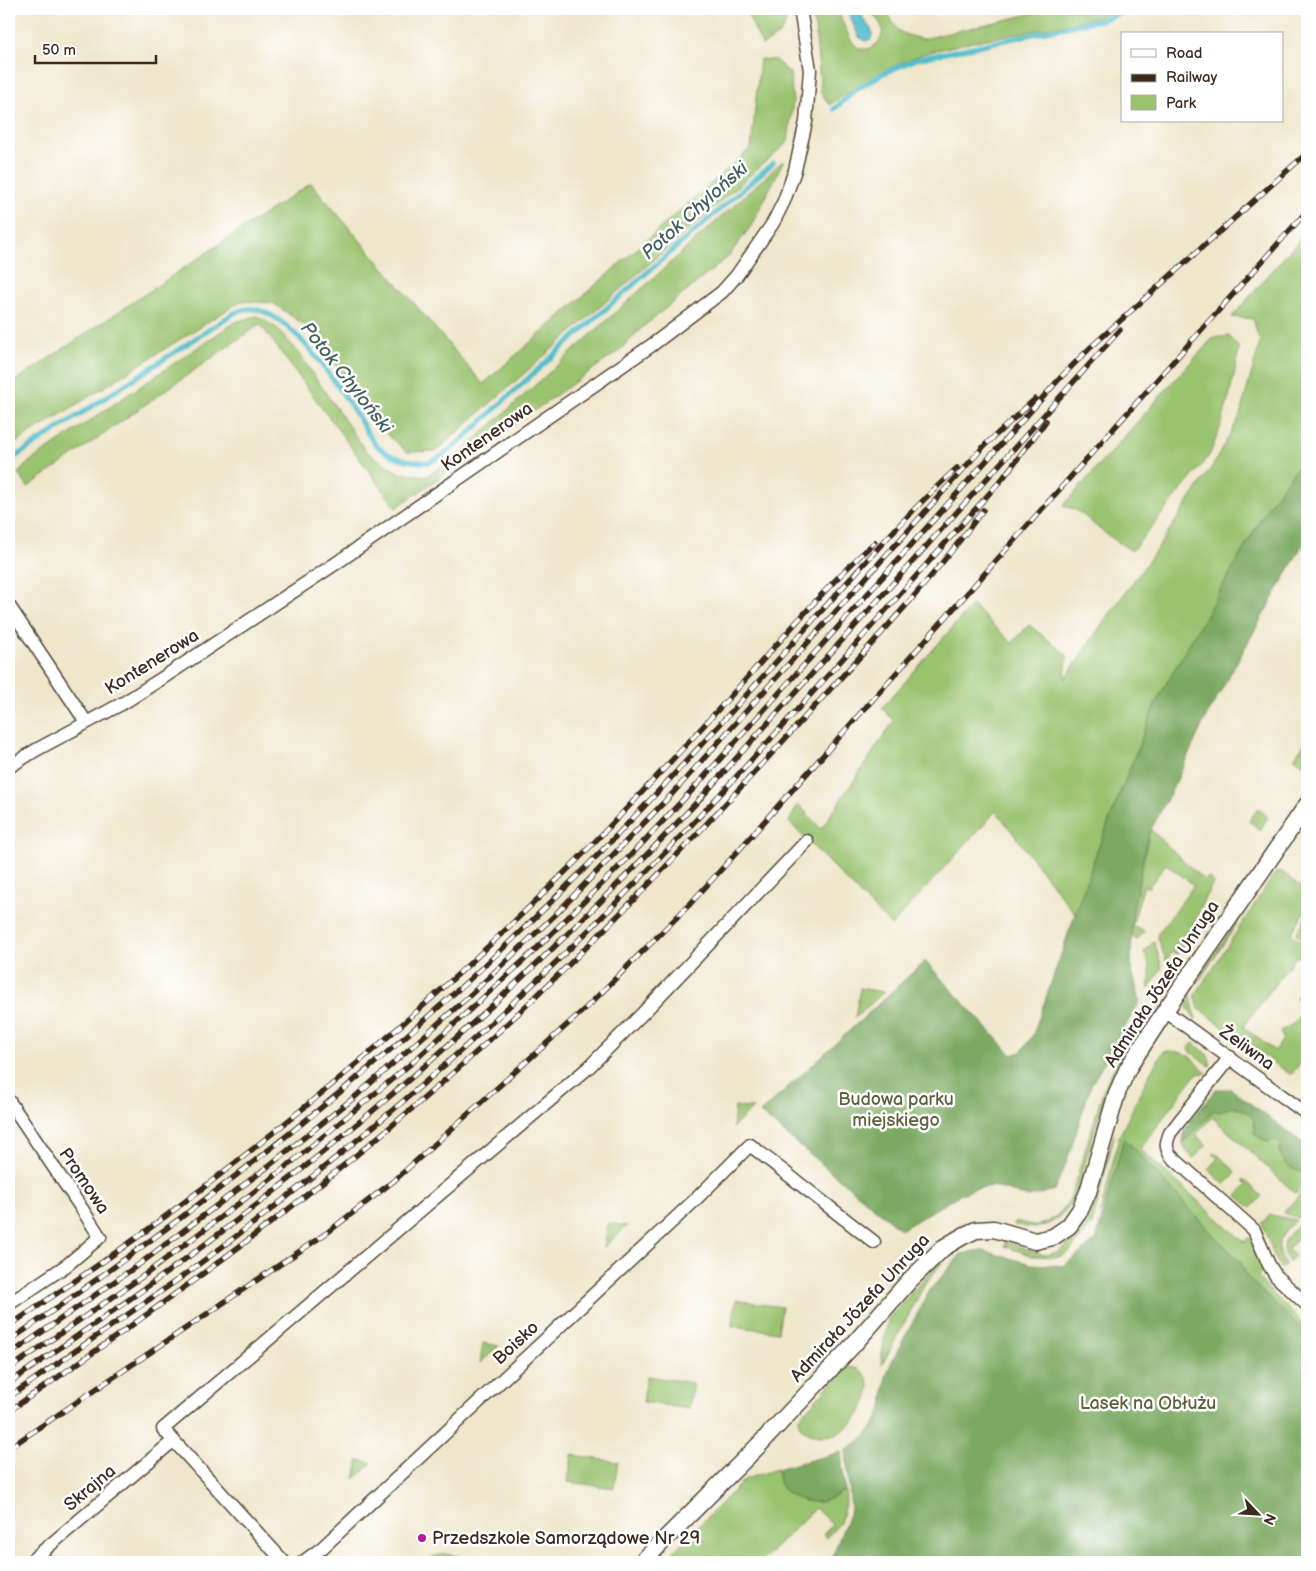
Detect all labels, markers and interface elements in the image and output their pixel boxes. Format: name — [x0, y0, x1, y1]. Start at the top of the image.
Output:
scale bar — [35, 32, 156, 64]
legend — [1121, 32, 1284, 122]
text: 50 m — [42, 41, 76, 60]
text: Road — [1166, 44, 1202, 63]
text: Railway — [1166, 68, 1217, 87]
text: Park — [1166, 94, 1197, 113]
water label: Potok Chyloński — [637, 157, 754, 265]
water label: Potok Chyloński — [295, 318, 397, 439]
street label: Kontenerowa — [437, 398, 537, 476]
street label: Kontenerowa — [101, 625, 203, 699]
street label: Admirała Józefa Unruga — [1100, 897, 1224, 1071]
street label: Żeliwna — [1215, 1020, 1279, 1075]
park label: Budowa parku miejskiego — [838, 1089, 954, 1131]
street label: Promowa — [54, 1144, 114, 1218]
street label: Admirała Józefa Unruga — [786, 1230, 934, 1386]
street label: Boisko — [489, 1317, 543, 1369]
park label: Lasek na Obłużu — [1080, 1393, 1216, 1414]
street label: Skrajna — [60, 1460, 120, 1516]
north arrow — [1234, 1488, 1284, 1538]
text: N — [1259, 1511, 1279, 1528]
place label: Przedszkole Samorządowe Nr 29 — [432, 1528, 700, 1549]
marker: Przedszkole Samorządowe Nr 29 — [416, 1532, 428, 1544]

